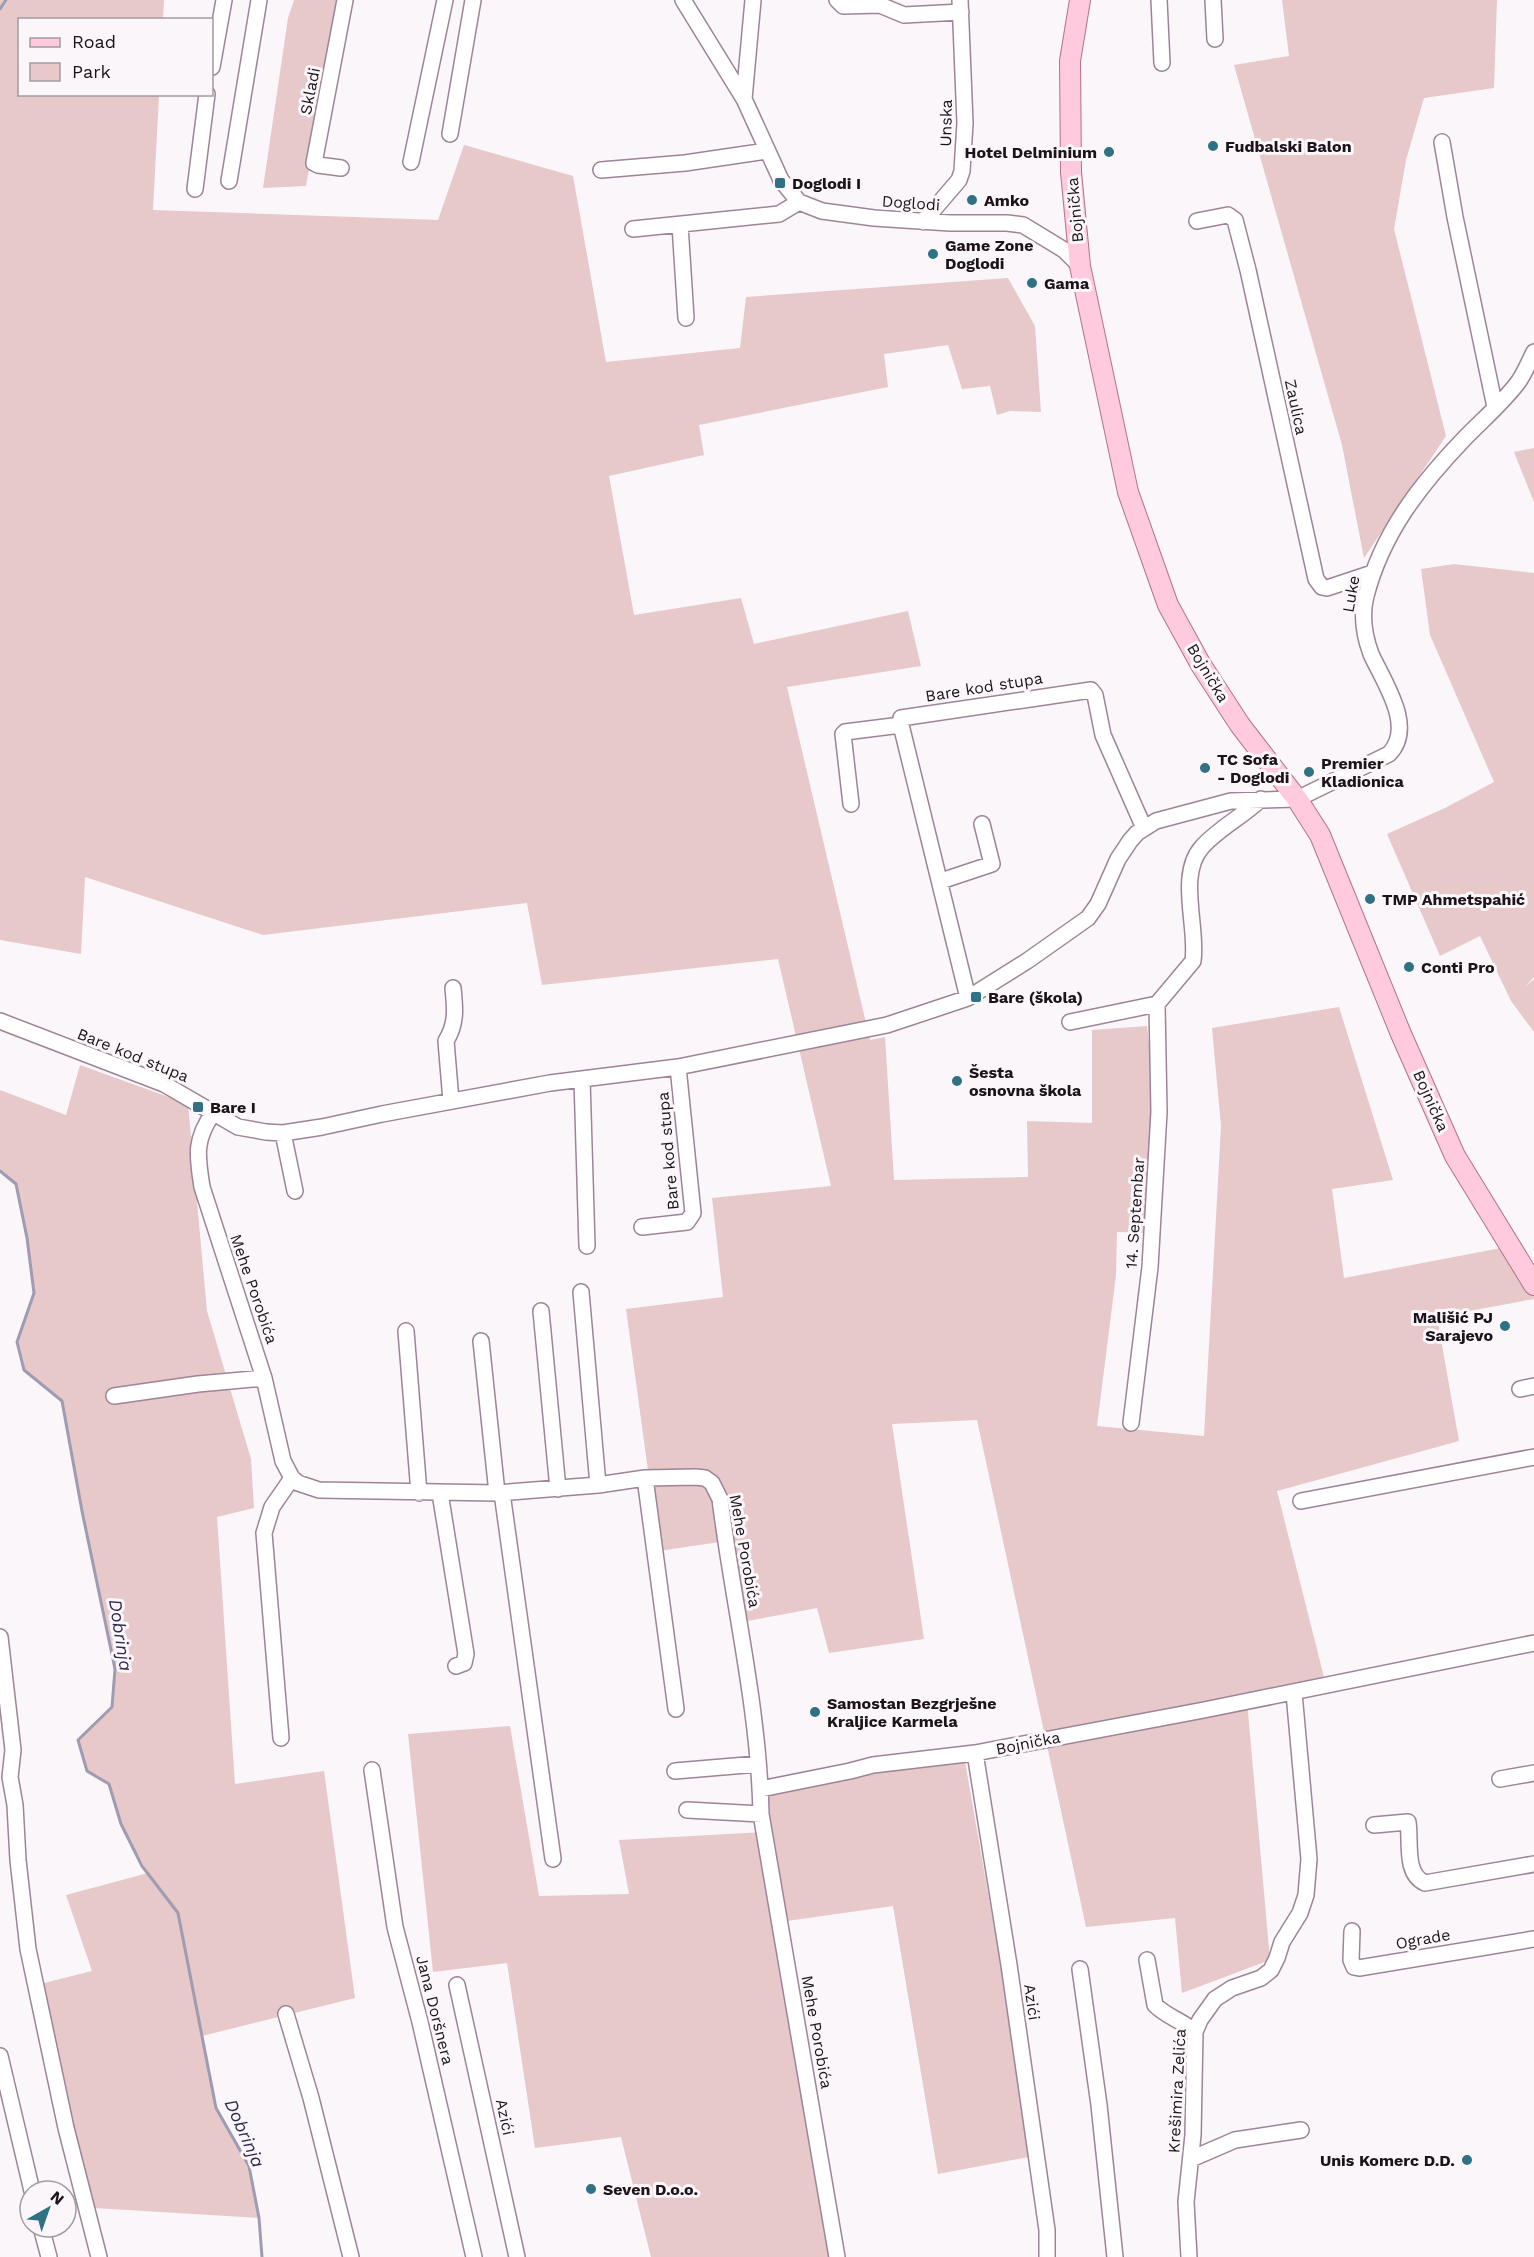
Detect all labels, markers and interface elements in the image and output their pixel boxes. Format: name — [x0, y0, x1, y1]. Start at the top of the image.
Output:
legend — [18, 18, 213, 96]
text: Road — [72, 31, 116, 52]
text: Park — [72, 61, 111, 82]
street label: Skladi — [296, 66, 324, 116]
street label: Unska — [936, 99, 956, 147]
place label: Fudbalski Balon — [1225, 137, 1352, 156]
marker: Fudbalski Balon — [1206, 139, 1220, 153]
place label: Hotel Delminium — [965, 143, 1097, 162]
marker: Hotel Delminium — [1102, 145, 1116, 159]
place label: Doglodi I — [792, 174, 861, 193]
marker: Doglodi I — [773, 176, 787, 190]
street label: Bojnička — [1063, 177, 1087, 243]
street label: Doglodi — [881, 191, 941, 215]
place label: Amko — [984, 191, 1029, 210]
marker: Amko — [965, 193, 979, 207]
place label: Game Zone Doglodi — [945, 236, 1034, 273]
marker: Game Zone Doglodi — [926, 247, 940, 261]
place label: Gama — [1044, 274, 1090, 293]
marker: Gama — [1025, 276, 1039, 290]
street label: Zaulica — [1281, 378, 1311, 436]
street label: Luke — [1338, 574, 1364, 614]
street label: Bojnička — [1183, 640, 1233, 706]
street label: Bare kod stupa — [924, 668, 1044, 706]
place label: TC Sofa - Doglodi — [1217, 750, 1289, 787]
place label: Premier Kladionica — [1321, 754, 1405, 791]
marker: TC Sofa - Doglodi — [1198, 761, 1212, 775]
marker: Premier Kladionica — [1302, 765, 1316, 779]
place label: TMP Ahmetspahić — [1382, 890, 1525, 909]
marker: TMP Ahmetspahić — [1363, 892, 1377, 906]
place label: Conti Pro — [1421, 958, 1495, 977]
marker: Conti Pro — [1402, 960, 1416, 974]
place label: Bare (škola) — [988, 988, 1083, 1007]
marker: Bare (škola) — [969, 990, 983, 1004]
street label: Bare kod stupa — [75, 1024, 191, 1086]
place label: Šesta osnovna škola — [969, 1063, 1082, 1100]
street label: Bojnička — [1409, 1067, 1453, 1135]
marker: Šesta osnovna škola — [950, 1074, 964, 1088]
street label: Bare kod stupa — [653, 1091, 683, 1211]
place label: Bare I — [210, 1098, 256, 1117]
marker: Bare I — [191, 1100, 205, 1114]
street label: 14. Septembar — [1122, 1156, 1148, 1269]
street label: Mehe Porobića — [226, 1232, 282, 1346]
place label: Mališić PJ Sarajevo — [1413, 1308, 1493, 1345]
marker: Mališić PJ Sarajevo — [1498, 1319, 1512, 1333]
street label: Mehe Porobića — [726, 1493, 764, 1609]
water label: Dobrinja — [105, 1597, 137, 1673]
place label: Samostan Bezgrješne Kraljice Karmela — [827, 1694, 997, 1731]
marker: Samostan Bezgrješne Kraljice Karmela — [808, 1705, 822, 1719]
street label: Bojnička — [994, 1727, 1062, 1759]
street label: Ograde — [1394, 1925, 1452, 1953]
street label: Jana Doršnera — [412, 1953, 458, 2067]
street label: Mehe Porobića — [798, 1974, 836, 2090]
street label: Azići — [1020, 1983, 1044, 2021]
street label: Krešimira Zelića — [1164, 2028, 1190, 2154]
water label: Dobrinja — [221, 2096, 269, 2170]
street label: Azići — [492, 2097, 518, 2137]
place label: Unis Komerc D.D. — [1320, 2151, 1455, 2170]
marker: Unis Komerc D.D. — [1460, 2153, 1474, 2167]
north arrow — [18, 2179, 78, 2239]
place label: Seven D.o.o. — [603, 2180, 698, 2199]
marker: Seven D.o.o. — [584, 2182, 598, 2196]
text: N — [47, 2187, 68, 2209]

